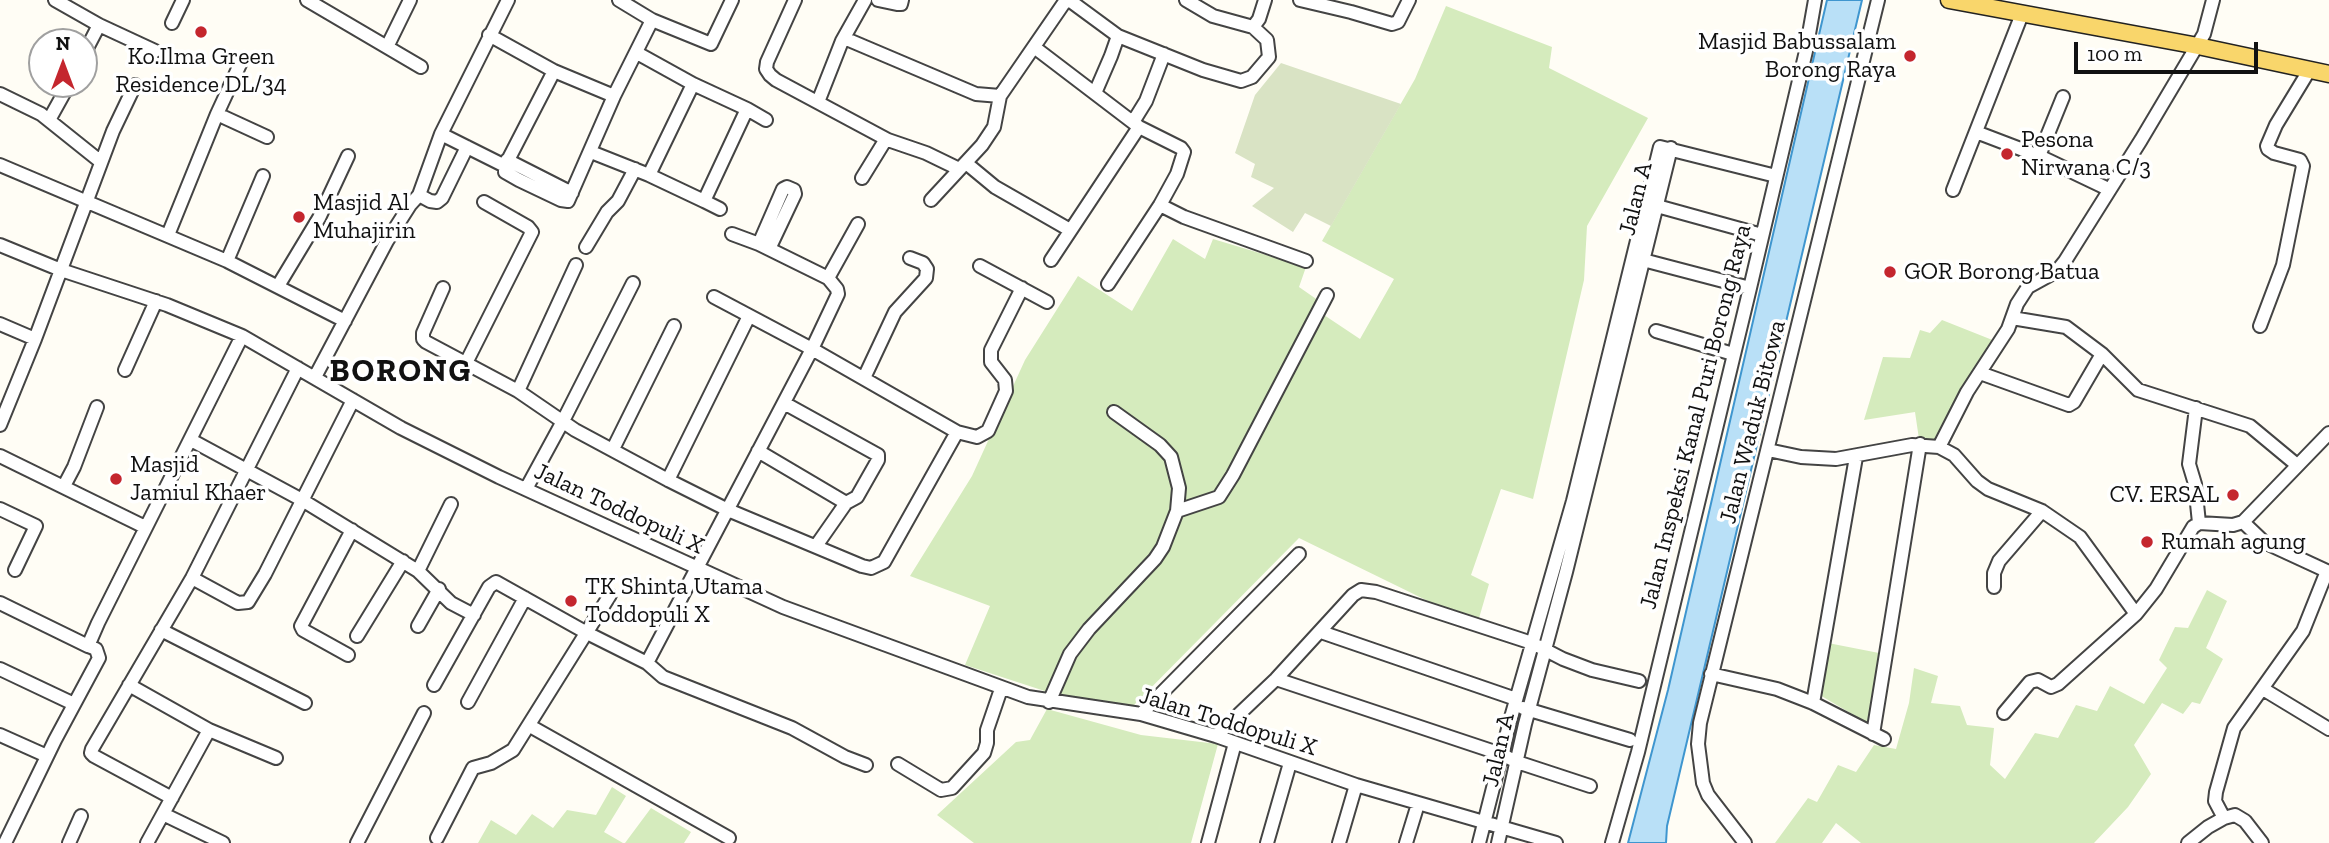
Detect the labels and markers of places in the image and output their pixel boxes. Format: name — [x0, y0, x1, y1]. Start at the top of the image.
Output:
marker: Ko.Ilma Green Residence DL/34 — [193, 24, 209, 40]
place label: Masjid Babussalam Borong Raya — [1698, 28, 1896, 84]
place label: Ko.Ilma Green Residence DL/34 — [115, 43, 287, 99]
marker: Masjid Babussalam Borong Raya — [1902, 48, 1918, 64]
place label: Pesona Nirwana C/3 — [2021, 126, 2151, 182]
marker: Pesona Nirwana C/3 — [1999, 146, 2015, 162]
place label: Masjid Al Muhajirin — [313, 189, 416, 245]
marker: Masjid Al Muhajirin — [291, 209, 307, 225]
place label: GOR Borong Batua — [1904, 258, 2100, 286]
marker: GOR Borong Batua — [1882, 264, 1898, 280]
place label: Masjid Jamiul Khaer — [130, 451, 266, 507]
marker: Masjid Jamiul Khaer — [108, 471, 124, 487]
place label: CV. ERSAL — [2109, 481, 2219, 509]
marker: CV. ERSAL — [2225, 487, 2241, 503]
place label: Rumah agung — [2161, 528, 2306, 556]
marker: Rumah agung — [2139, 534, 2155, 550]
place label: TK Shinta Utama Toddopuli X — [585, 573, 763, 629]
marker: TK Shinta Utama Toddopuli X — [563, 593, 579, 609]

